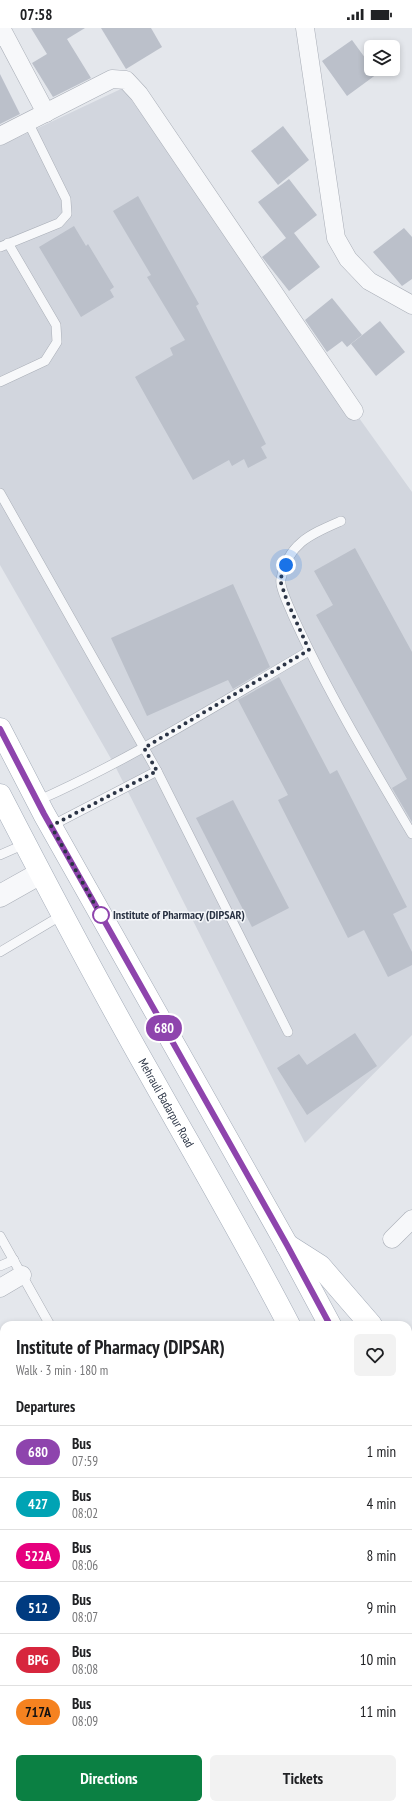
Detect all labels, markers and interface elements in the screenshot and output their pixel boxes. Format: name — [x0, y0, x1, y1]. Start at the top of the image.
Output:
text: 07:58 — [20, 5, 52, 24]
map controls — [364, 40, 400, 76]
button: layers — [364, 40, 400, 76]
your location — [276, 555, 296, 575]
marker: Institute of Pharmacy (DIPSAR) — [92, 906, 110, 924]
place label: Institute of Pharmacy (DIPSAR) — [113, 907, 245, 922]
line badge: 680 — [141, 1015, 187, 1041]
text: 680 — [154, 1019, 174, 1037]
street label: Mehrauli Badarpur Road — [135, 1056, 198, 1150]
button: heart — [354, 1334, 396, 1376]
text: Institute of Pharmacy (DIPSAR) — [16, 1335, 225, 1359]
text: Walk · 3 min · 180 m — [16, 1362, 108, 1379]
text: Departures — [16, 1397, 75, 1416]
text: Bus — [72, 1434, 91, 1453]
text: 1 min — [366, 1442, 396, 1461]
text: 680 — [28, 1443, 48, 1461]
text: 07:59 — [72, 1453, 98, 1470]
text: Bus — [72, 1486, 91, 1505]
text: 4 min — [366, 1494, 396, 1513]
text: 427 — [28, 1495, 48, 1513]
text: 08:02 — [72, 1505, 98, 1522]
text: Bus — [72, 1538, 91, 1557]
text: 8 min — [366, 1546, 396, 1565]
text: 522A — [24, 1547, 52, 1565]
text: 08:06 — [72, 1557, 98, 1574]
text: Bus — [72, 1590, 91, 1609]
text: 9 min — [366, 1598, 396, 1617]
text: 512 — [28, 1599, 48, 1617]
text: 08:07 — [72, 1609, 98, 1626]
text: Bus — [72, 1642, 91, 1661]
text: 10 min — [360, 1650, 396, 1669]
text: BPG — [28, 1651, 48, 1669]
text: 08:08 — [72, 1661, 98, 1678]
text: Bus — [72, 1694, 91, 1713]
text: 11 min — [360, 1702, 396, 1721]
text: 717A — [25, 1703, 51, 1721]
text: 08:09 — [72, 1713, 98, 1730]
button: Directions — [16, 1755, 202, 1801]
button: Tickets — [210, 1755, 396, 1801]

